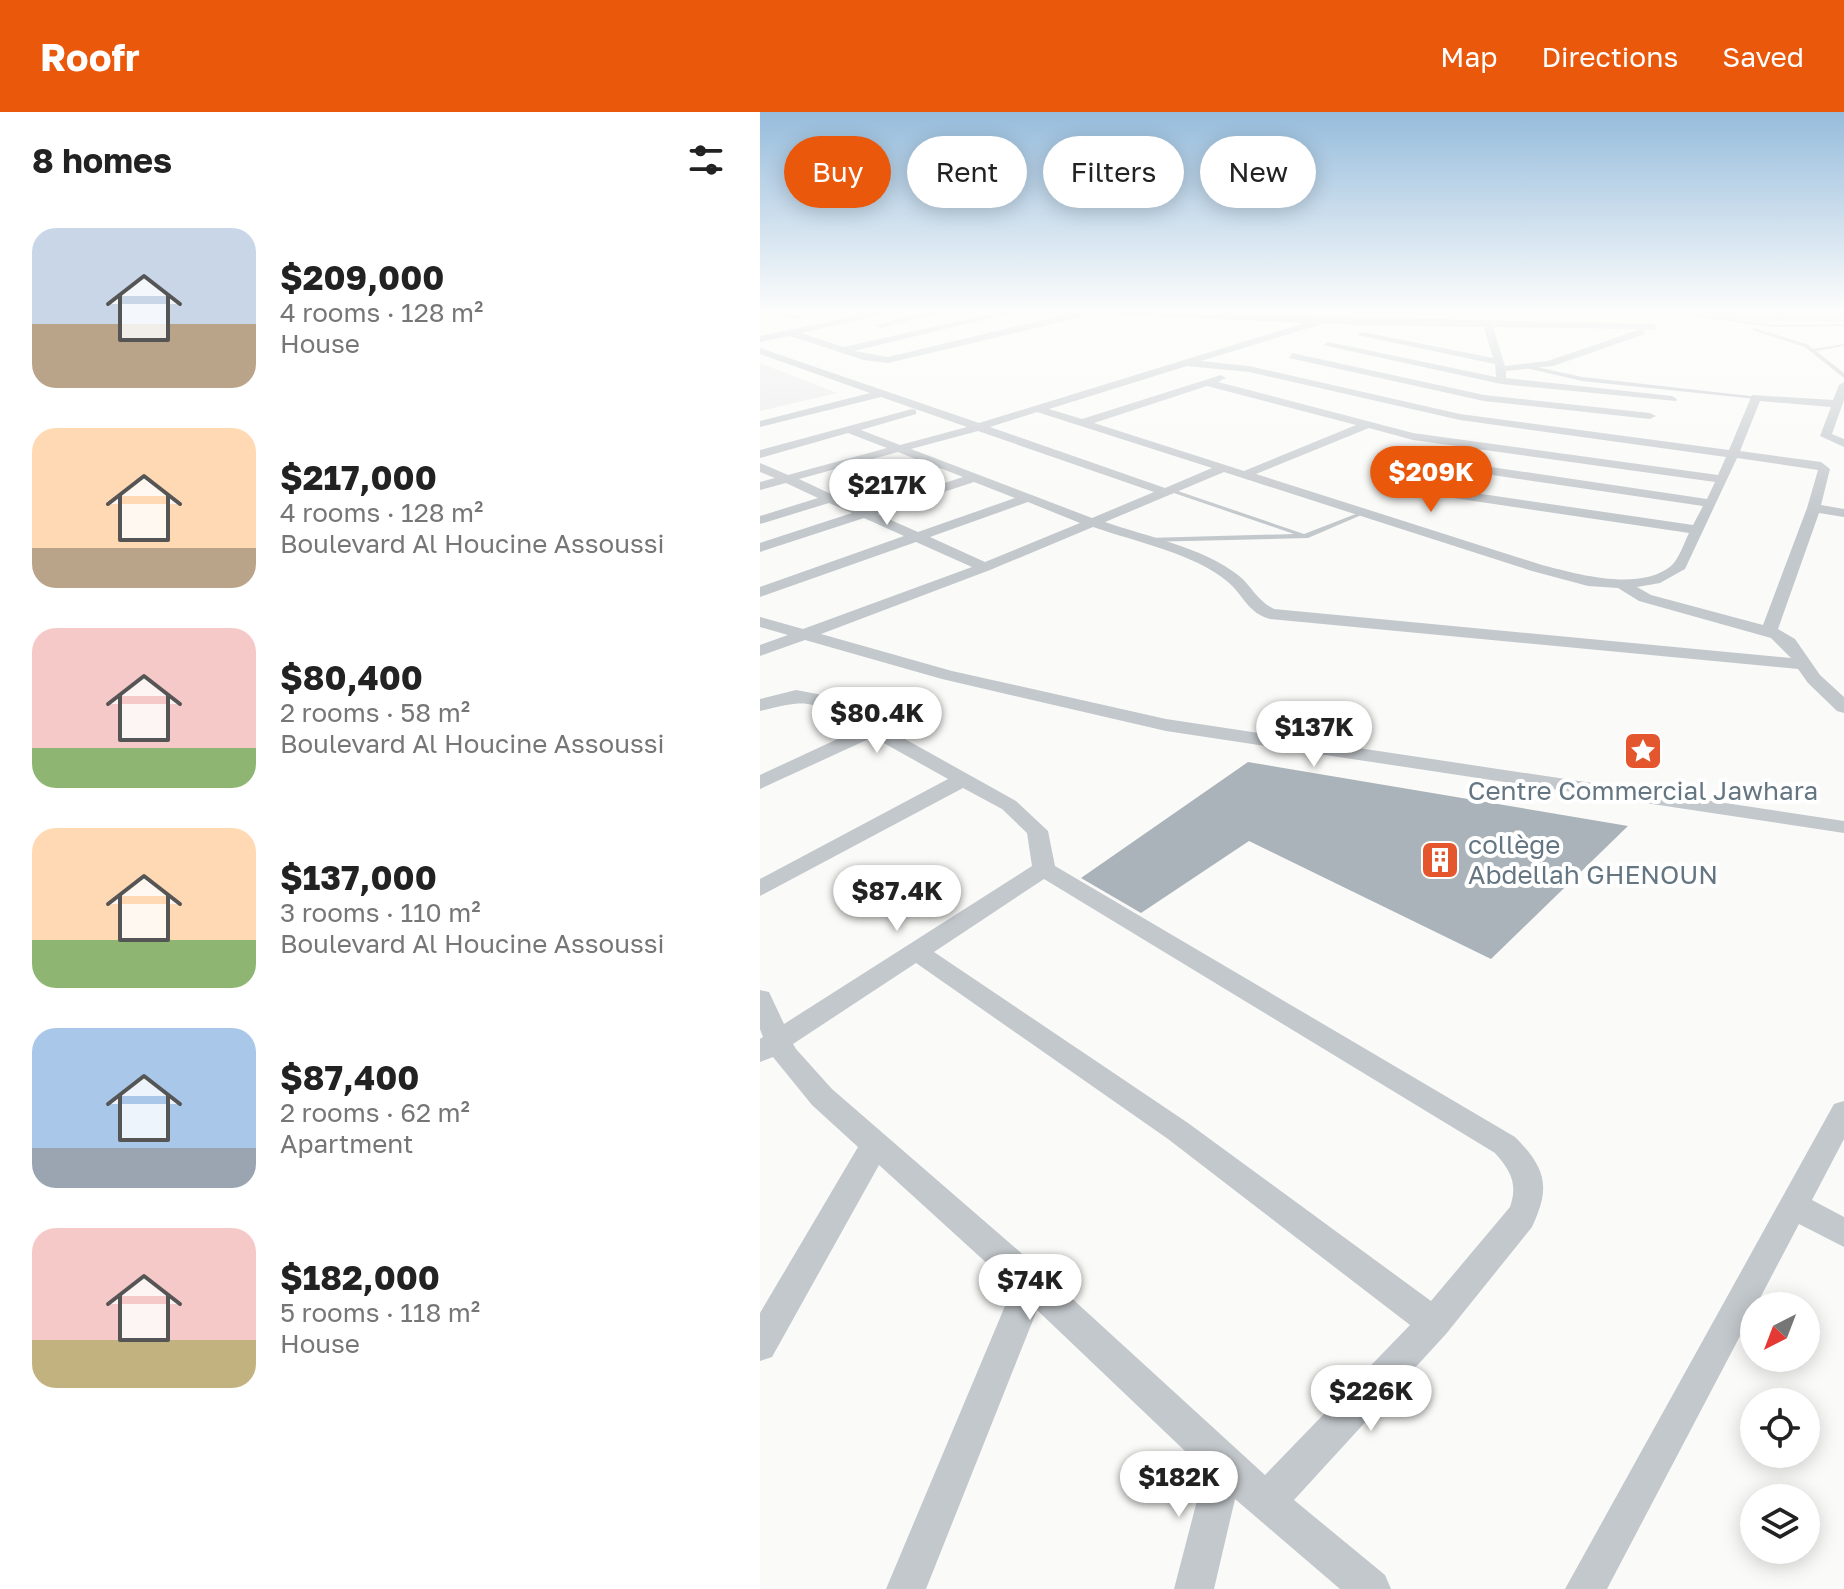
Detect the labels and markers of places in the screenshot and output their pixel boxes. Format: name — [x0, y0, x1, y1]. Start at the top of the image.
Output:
pin: $209K — [1375, 446, 1487, 514]
pin: $217K — [831, 459, 943, 527]
pin: $80.4K — [812, 687, 942, 755]
pin: $137K — [1258, 701, 1370, 769]
place icon: Centre Commercial Jawhara — [1622, 730, 1664, 772]
place label: Centre Commercial Jawhara — [1468, 775, 1818, 806]
place label: collège Abdellah GHENOUN — [1468, 829, 1718, 890]
building icon: collège Abdellah GHENOUN — [1419, 839, 1461, 881]
pin: $87.4K — [832, 865, 962, 933]
pin: $74K — [983, 1254, 1077, 1322]
pin: $226K — [1315, 1365, 1427, 1433]
pin: $182K — [1123, 1451, 1235, 1519]

